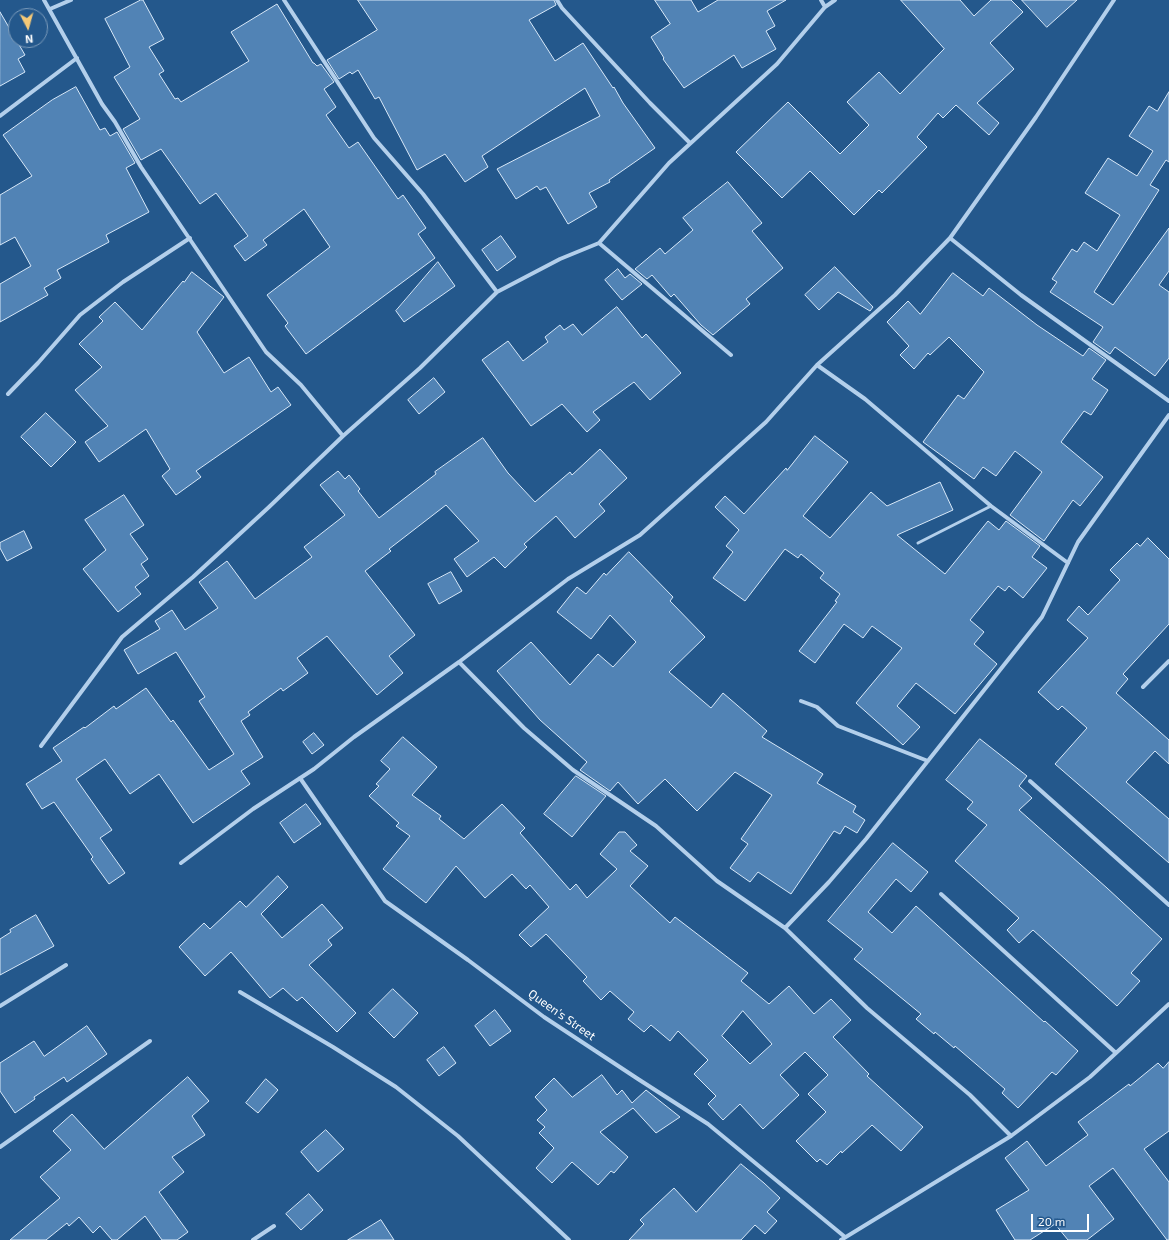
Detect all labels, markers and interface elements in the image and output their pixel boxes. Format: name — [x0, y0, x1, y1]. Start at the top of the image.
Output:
north arrow — [8, 8, 48, 48]
text: N — [25, 33, 34, 46]
street label: Queen’s Street — [525, 986, 599, 1044]
scale bar — [1033, 1206, 1091, 1232]
text: 20 m — [1038, 1214, 1065, 1228]

